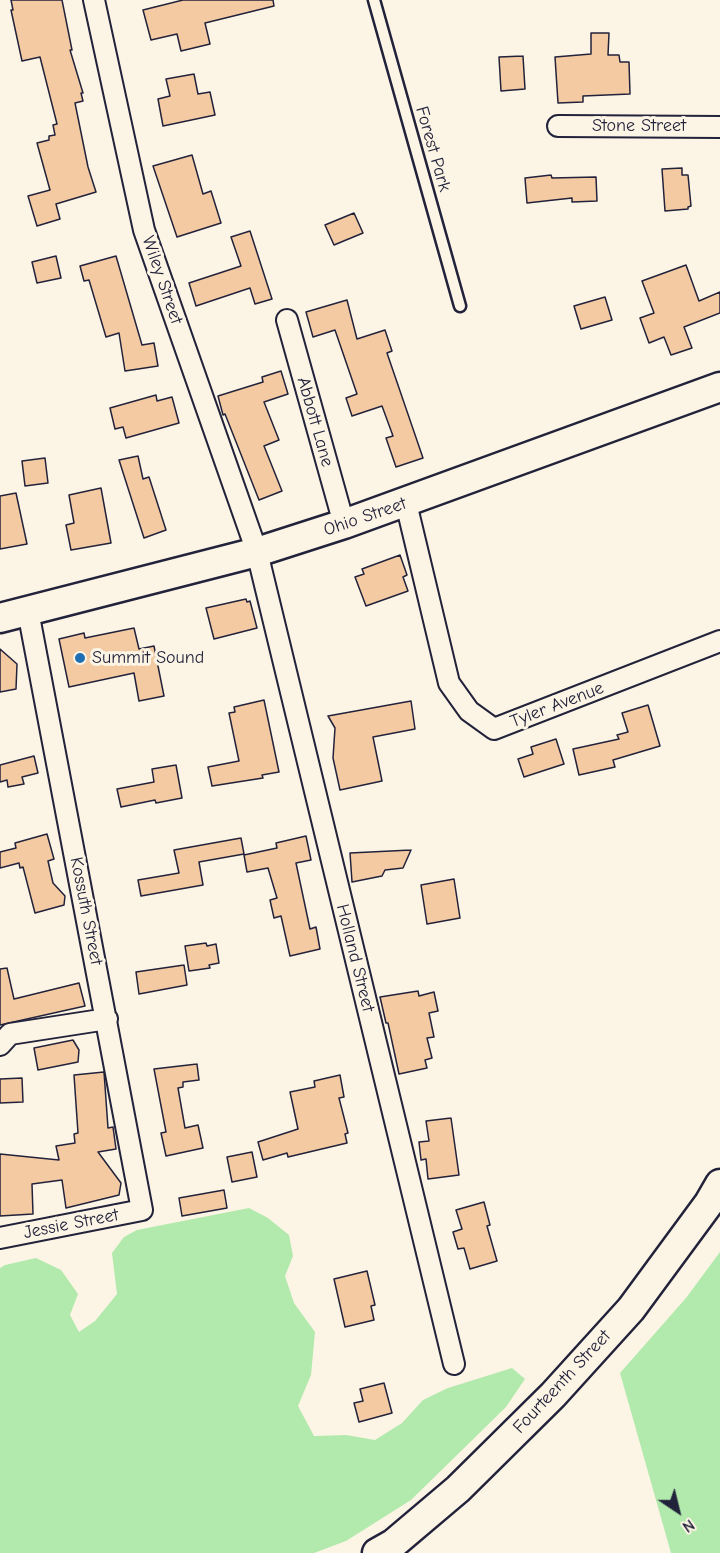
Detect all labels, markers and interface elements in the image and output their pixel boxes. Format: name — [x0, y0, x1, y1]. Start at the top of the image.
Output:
street label: Forest Park — [411, 104, 455, 194]
street label: Stone Street — [592, 115, 686, 137]
street label: Wiley Street — [137, 233, 187, 327]
street label: Abbott Lane — [292, 375, 338, 469]
street label: Ohio Street — [321, 493, 409, 541]
place label: Summit Sound — [92, 647, 204, 669]
marker: Summit Sound — [73, 651, 87, 665]
street label: Tyler Avenue — [507, 677, 607, 733]
street label: Kossuth Street — [65, 855, 107, 967]
street label: Holland Street — [331, 902, 379, 1014]
street label: Jessie Street — [22, 1204, 120, 1244]
street label: Fourteenth Street — [509, 1326, 615, 1438]
north arrow — [648, 1481, 708, 1541]
text: N — [679, 1515, 698, 1536]

